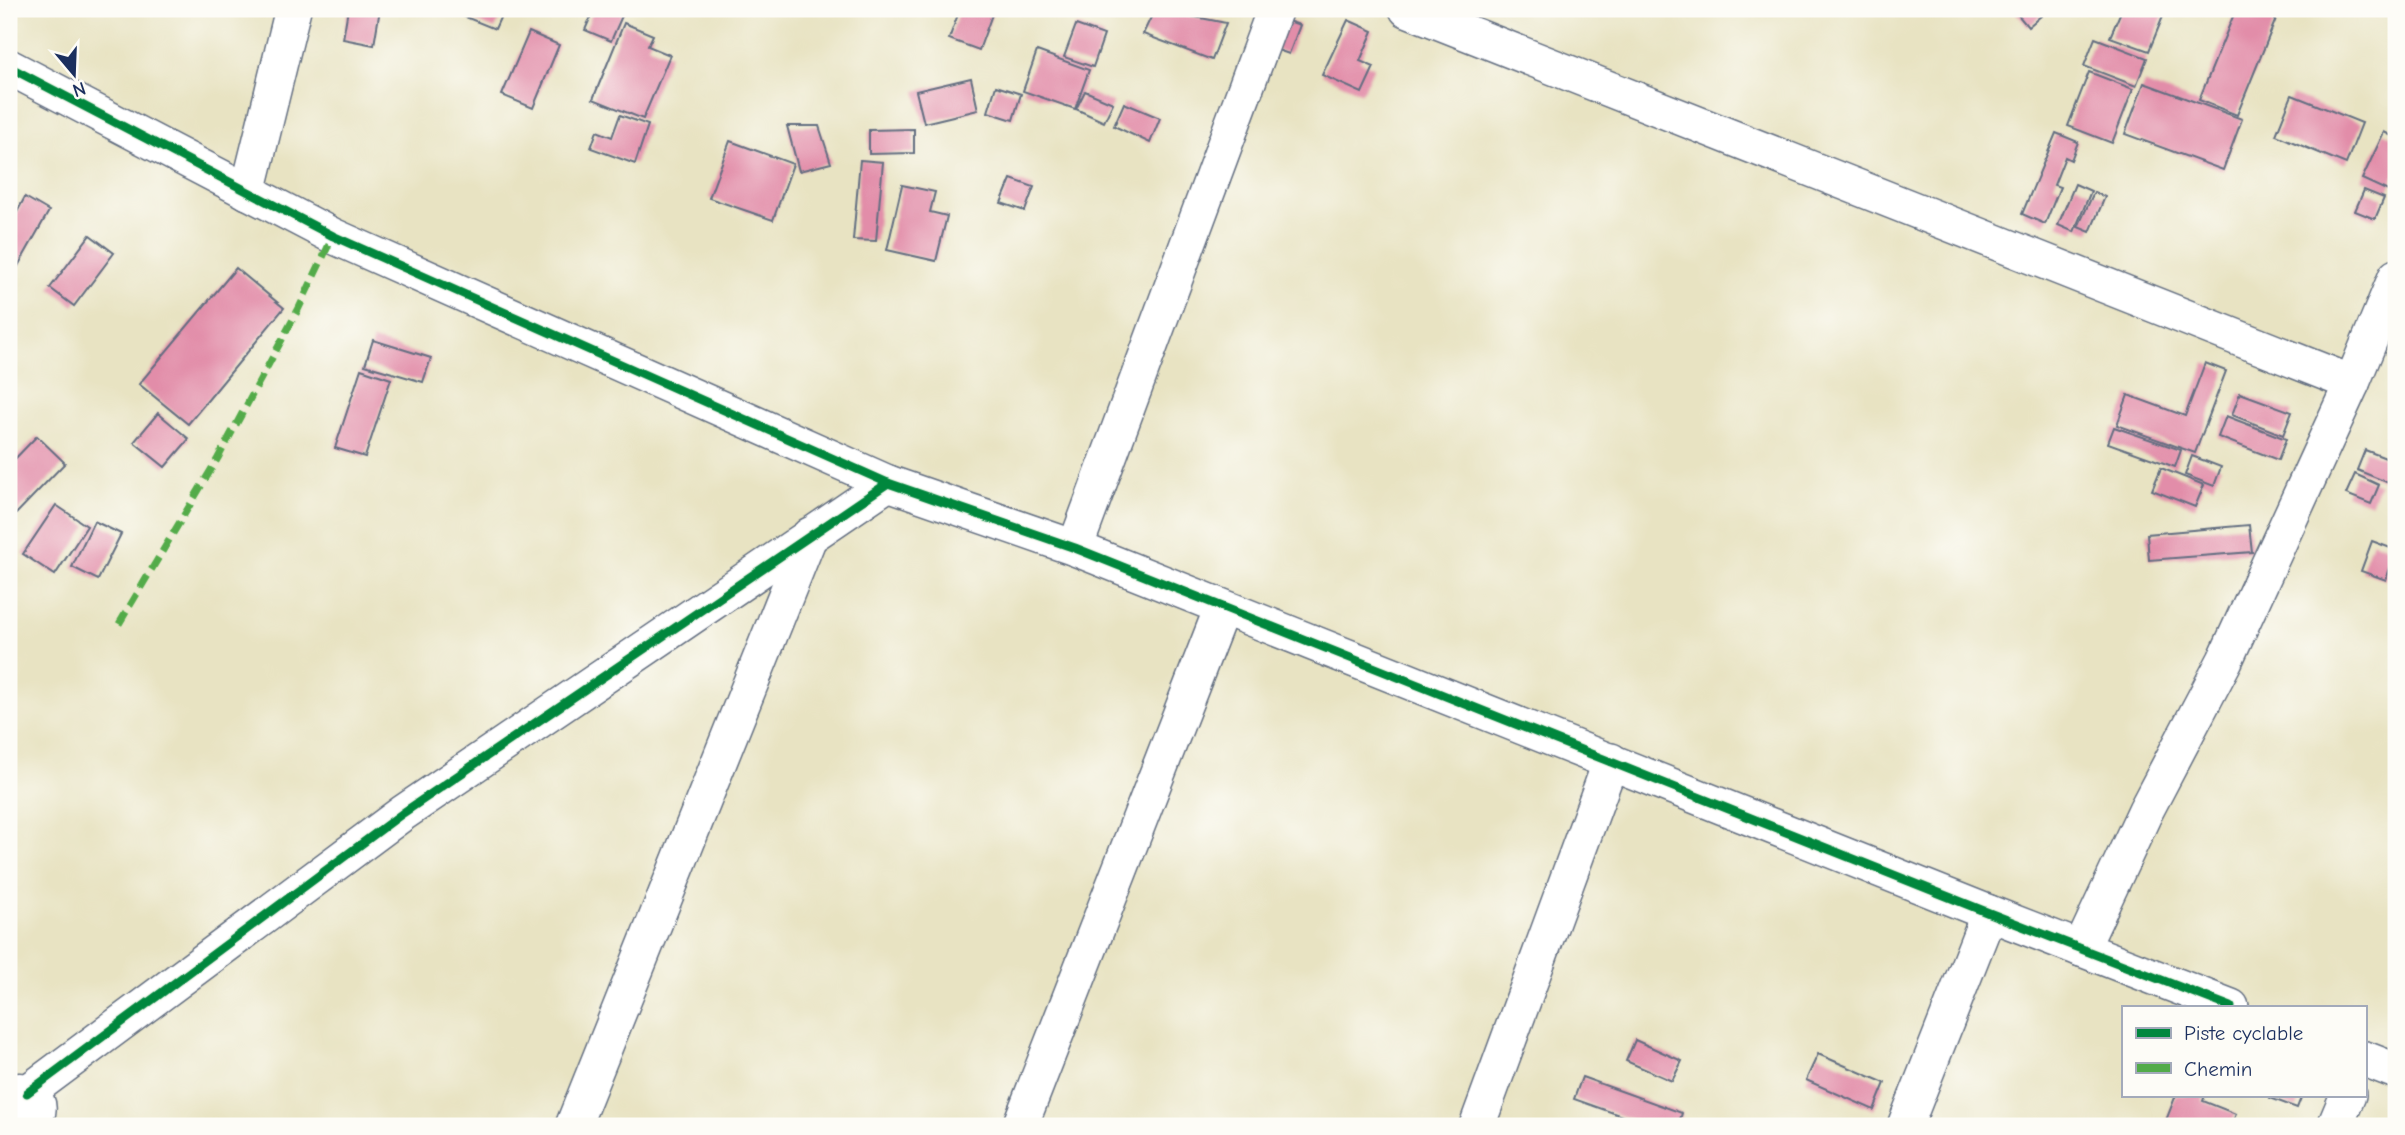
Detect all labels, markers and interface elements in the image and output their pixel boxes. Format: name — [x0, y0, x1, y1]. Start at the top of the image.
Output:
north arrow — [38, 38, 108, 108]
text: N — [70, 77, 89, 102]
legend — [2122, 1006, 2366, 1096]
text: Piste cyclable — [2184, 1021, 2303, 1045]
text: Chemin — [2184, 1057, 2252, 1081]

